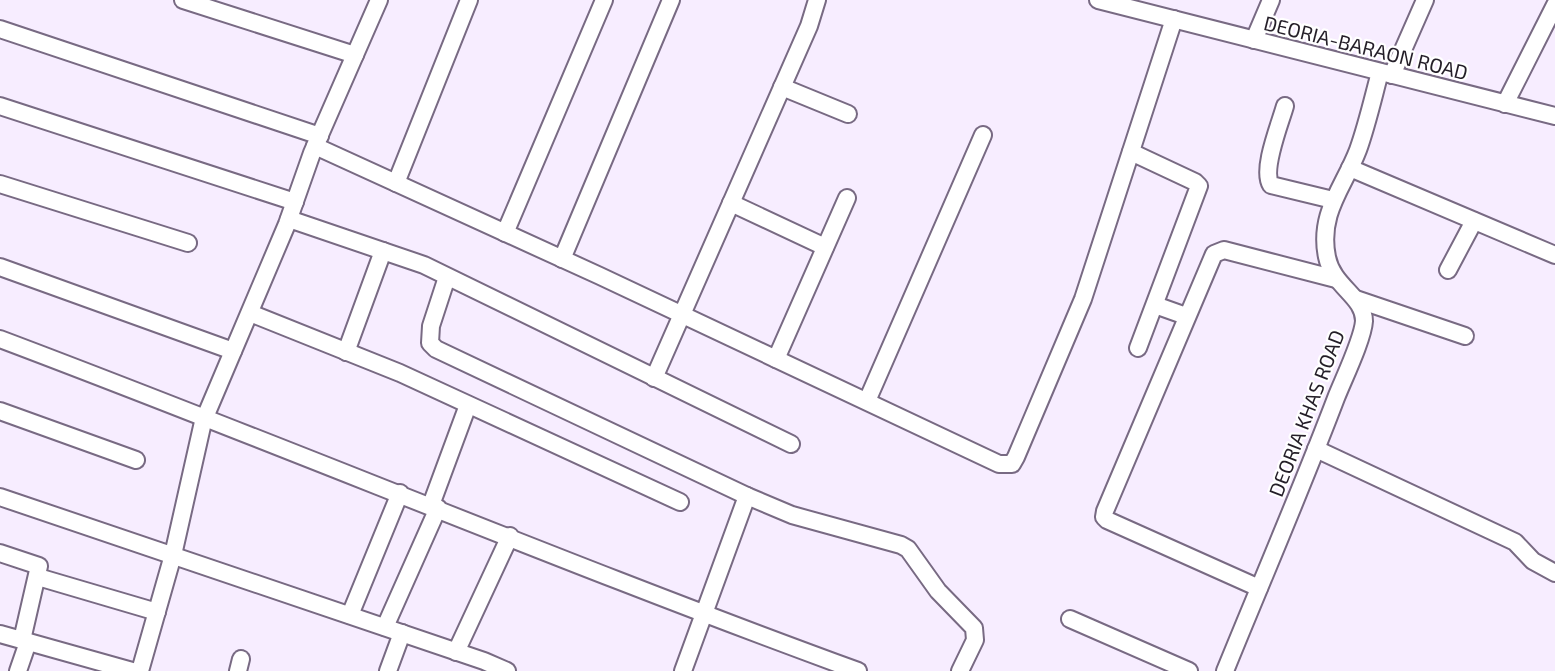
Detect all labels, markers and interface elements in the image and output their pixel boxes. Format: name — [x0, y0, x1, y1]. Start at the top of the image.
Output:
street label: DEORIA-BARAON ROAD — [1261, 10, 1471, 84]
street label: DEORIA KHAS ROAD — [1263, 326, 1349, 500]

